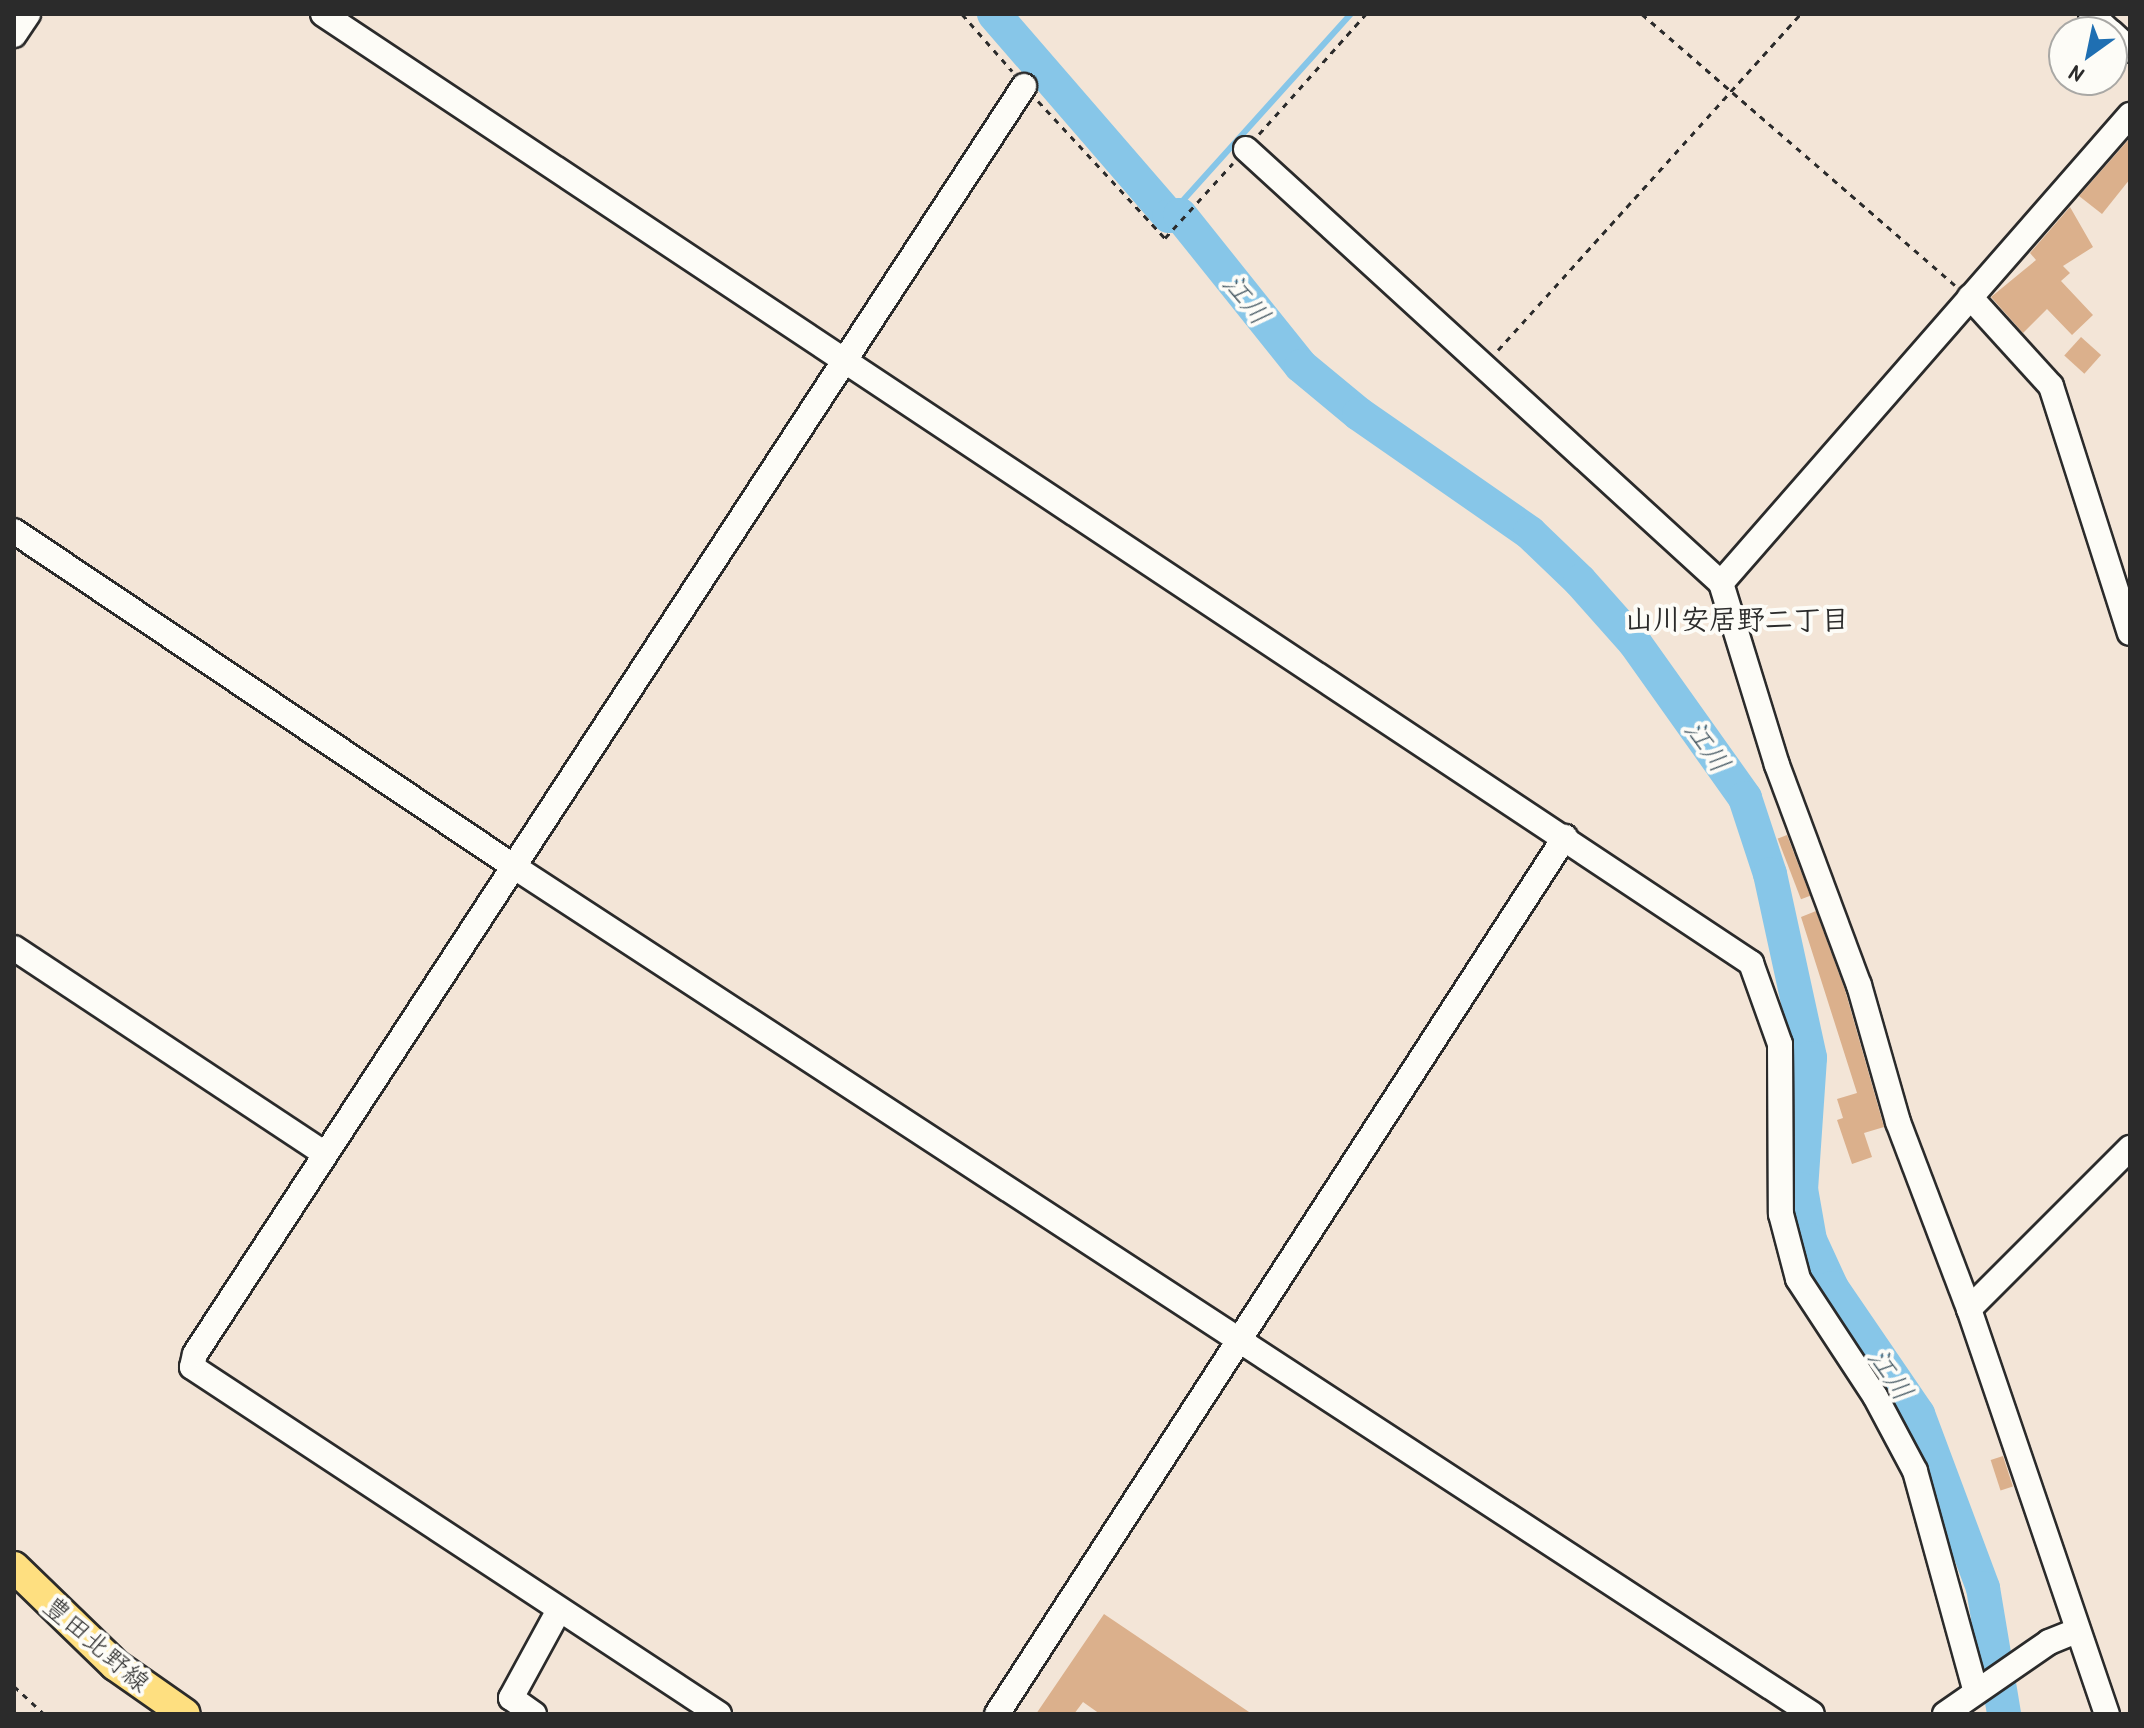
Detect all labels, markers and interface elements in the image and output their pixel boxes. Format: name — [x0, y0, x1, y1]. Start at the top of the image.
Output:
north arrow — [2048, 16, 2128, 96]
text: N — [2063, 59, 2089, 90]
water label: 江川 — [1216, 267, 1278, 331]
district label: 山川安居野二丁目 — [1625, 602, 1849, 636]
water label: 江川 — [1678, 713, 1738, 779]
water label: 江川 — [1861, 1341, 1921, 1407]
street label: 豊田北野線 — [38, 1590, 156, 1698]

